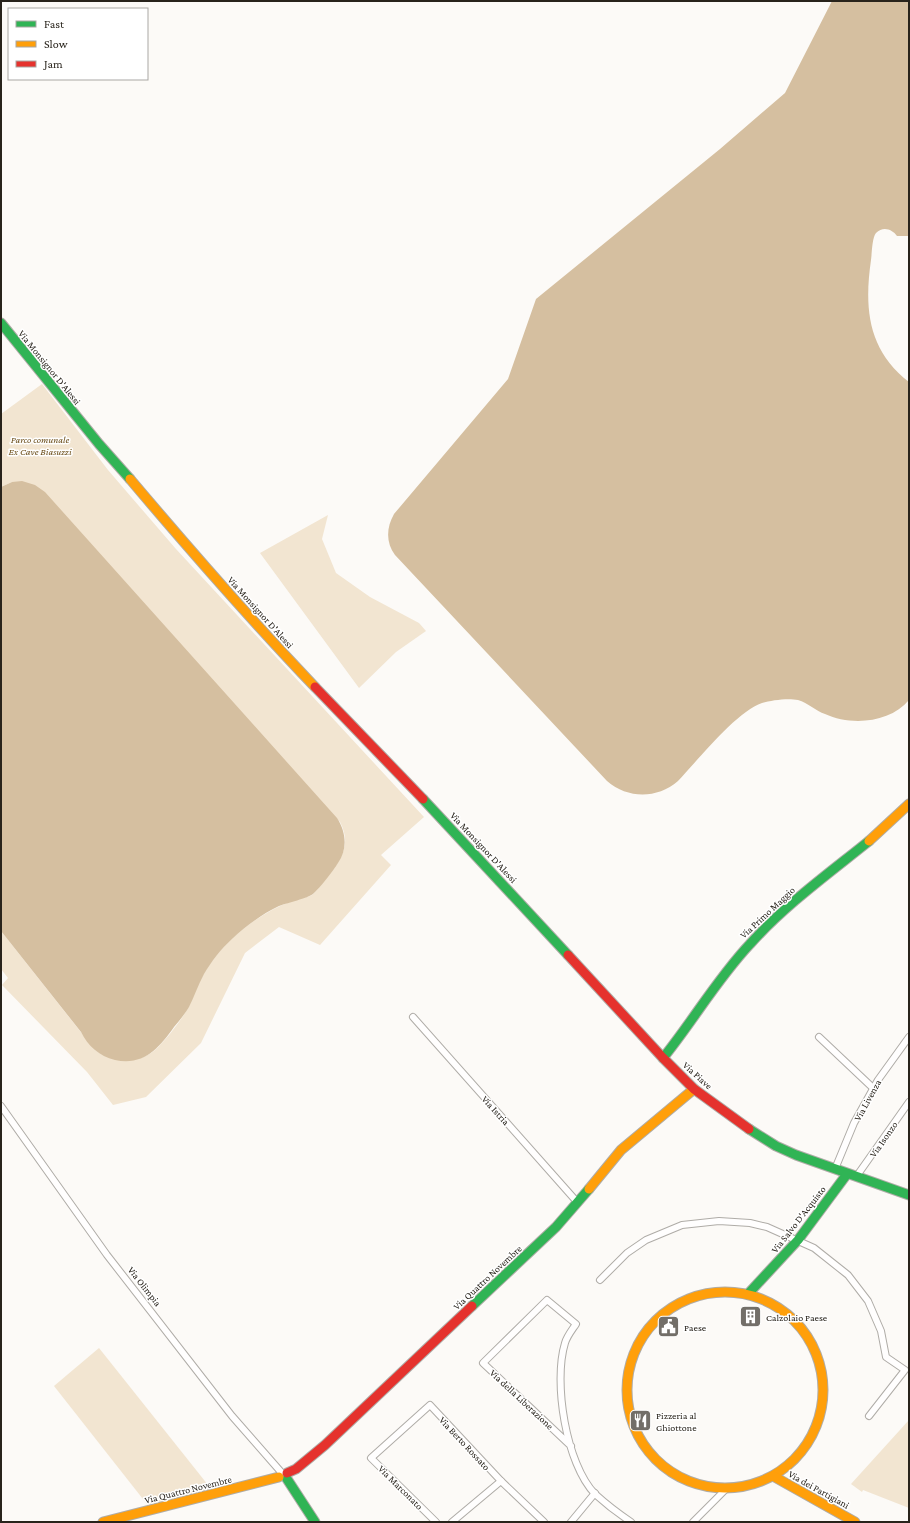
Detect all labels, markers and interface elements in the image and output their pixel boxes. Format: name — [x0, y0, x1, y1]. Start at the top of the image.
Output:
legend — [8, 8, 148, 80]
text: Fast — [44, 17, 65, 31]
text: Slow — [44, 37, 68, 51]
text: Jam — [43, 57, 63, 71]
street label: Via Monsignor D'Alessi — [16, 328, 83, 407]
park label: Parco comunale Ex Cave Biasuzzi — [8, 434, 72, 457]
street label: Via Monsignor D'Alessi — [226, 574, 296, 651]
street label: Via Monsignor D'Alessi — [448, 810, 519, 885]
street label: Via Primo Maggio — [738, 884, 797, 941]
street label: Via Piave — [681, 1059, 715, 1092]
street label: Via Livenza — [852, 1077, 883, 1123]
street label: Via Istria — [480, 1093, 512, 1128]
street label: Via Isonzo — [867, 1119, 900, 1159]
street label: Via Salvo D'Acquisto — [769, 1184, 828, 1255]
street label: Via Quattro Novembre — [451, 1242, 524, 1312]
street label: Via Olimpia — [126, 1264, 164, 1309]
building icon: Calzolaio Paese — [738, 1304, 764, 1330]
place label: Calzolaio Paese — [766, 1312, 828, 1323]
public building icon: Paese — [655, 1314, 681, 1340]
place label: Paese — [684, 1322, 707, 1333]
street label: Via della Liberazione — [488, 1367, 556, 1432]
restaurant icon: Pizzeria al Ghiottone — [627, 1408, 653, 1434]
place label: Pizzeria al Ghiottone — [656, 1410, 697, 1433]
street label: Via Berto Rossato — [437, 1414, 492, 1472]
street label: Via Marconato — [376, 1463, 425, 1512]
street label: Via dei Partigiani — [786, 1468, 851, 1511]
street label: Via Quattro Novembre — [143, 1473, 233, 1506]

